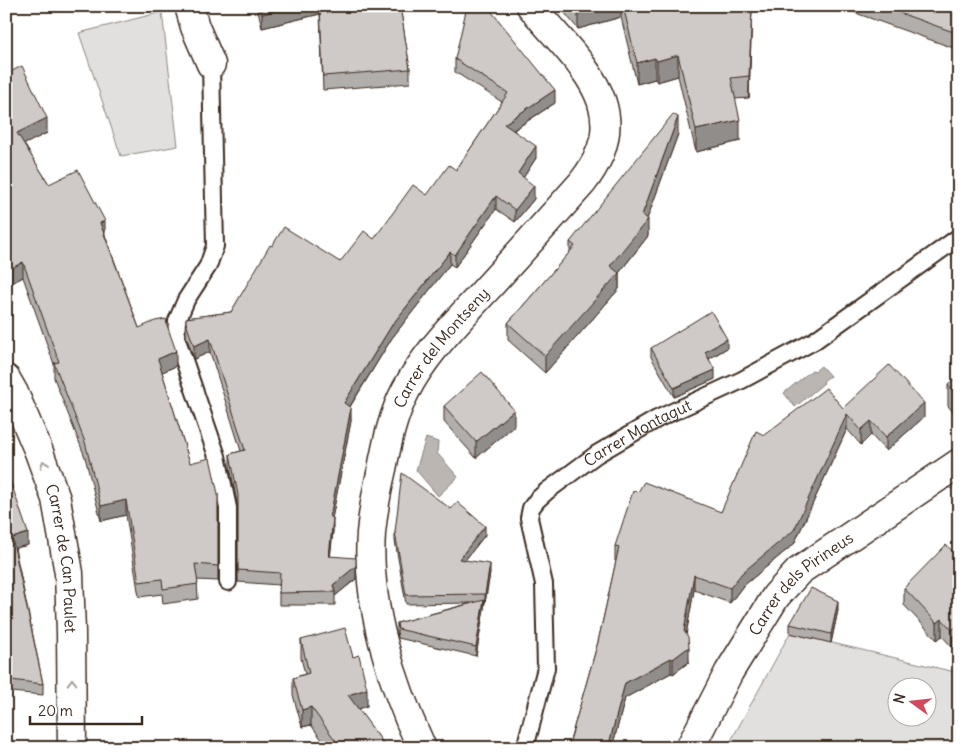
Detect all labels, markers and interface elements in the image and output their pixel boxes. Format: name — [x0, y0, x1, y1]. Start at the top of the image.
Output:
street label: Carrer del Montseny — [389, 283, 493, 411]
street label: Carrer Montagut — [579, 394, 695, 471]
one-way arrow — [40, 461, 50, 469]
street label: Carrer de Can Paulet — [41, 481, 81, 634]
street label: Carrer dels Pirineus — [744, 527, 857, 639]
north arrow — [888, 676, 938, 726]
one-way arrow — [67, 677, 77, 685]
text: N — [889, 692, 909, 706]
scale bar — [30, 694, 142, 726]
text: 20 m — [38, 701, 73, 720]

